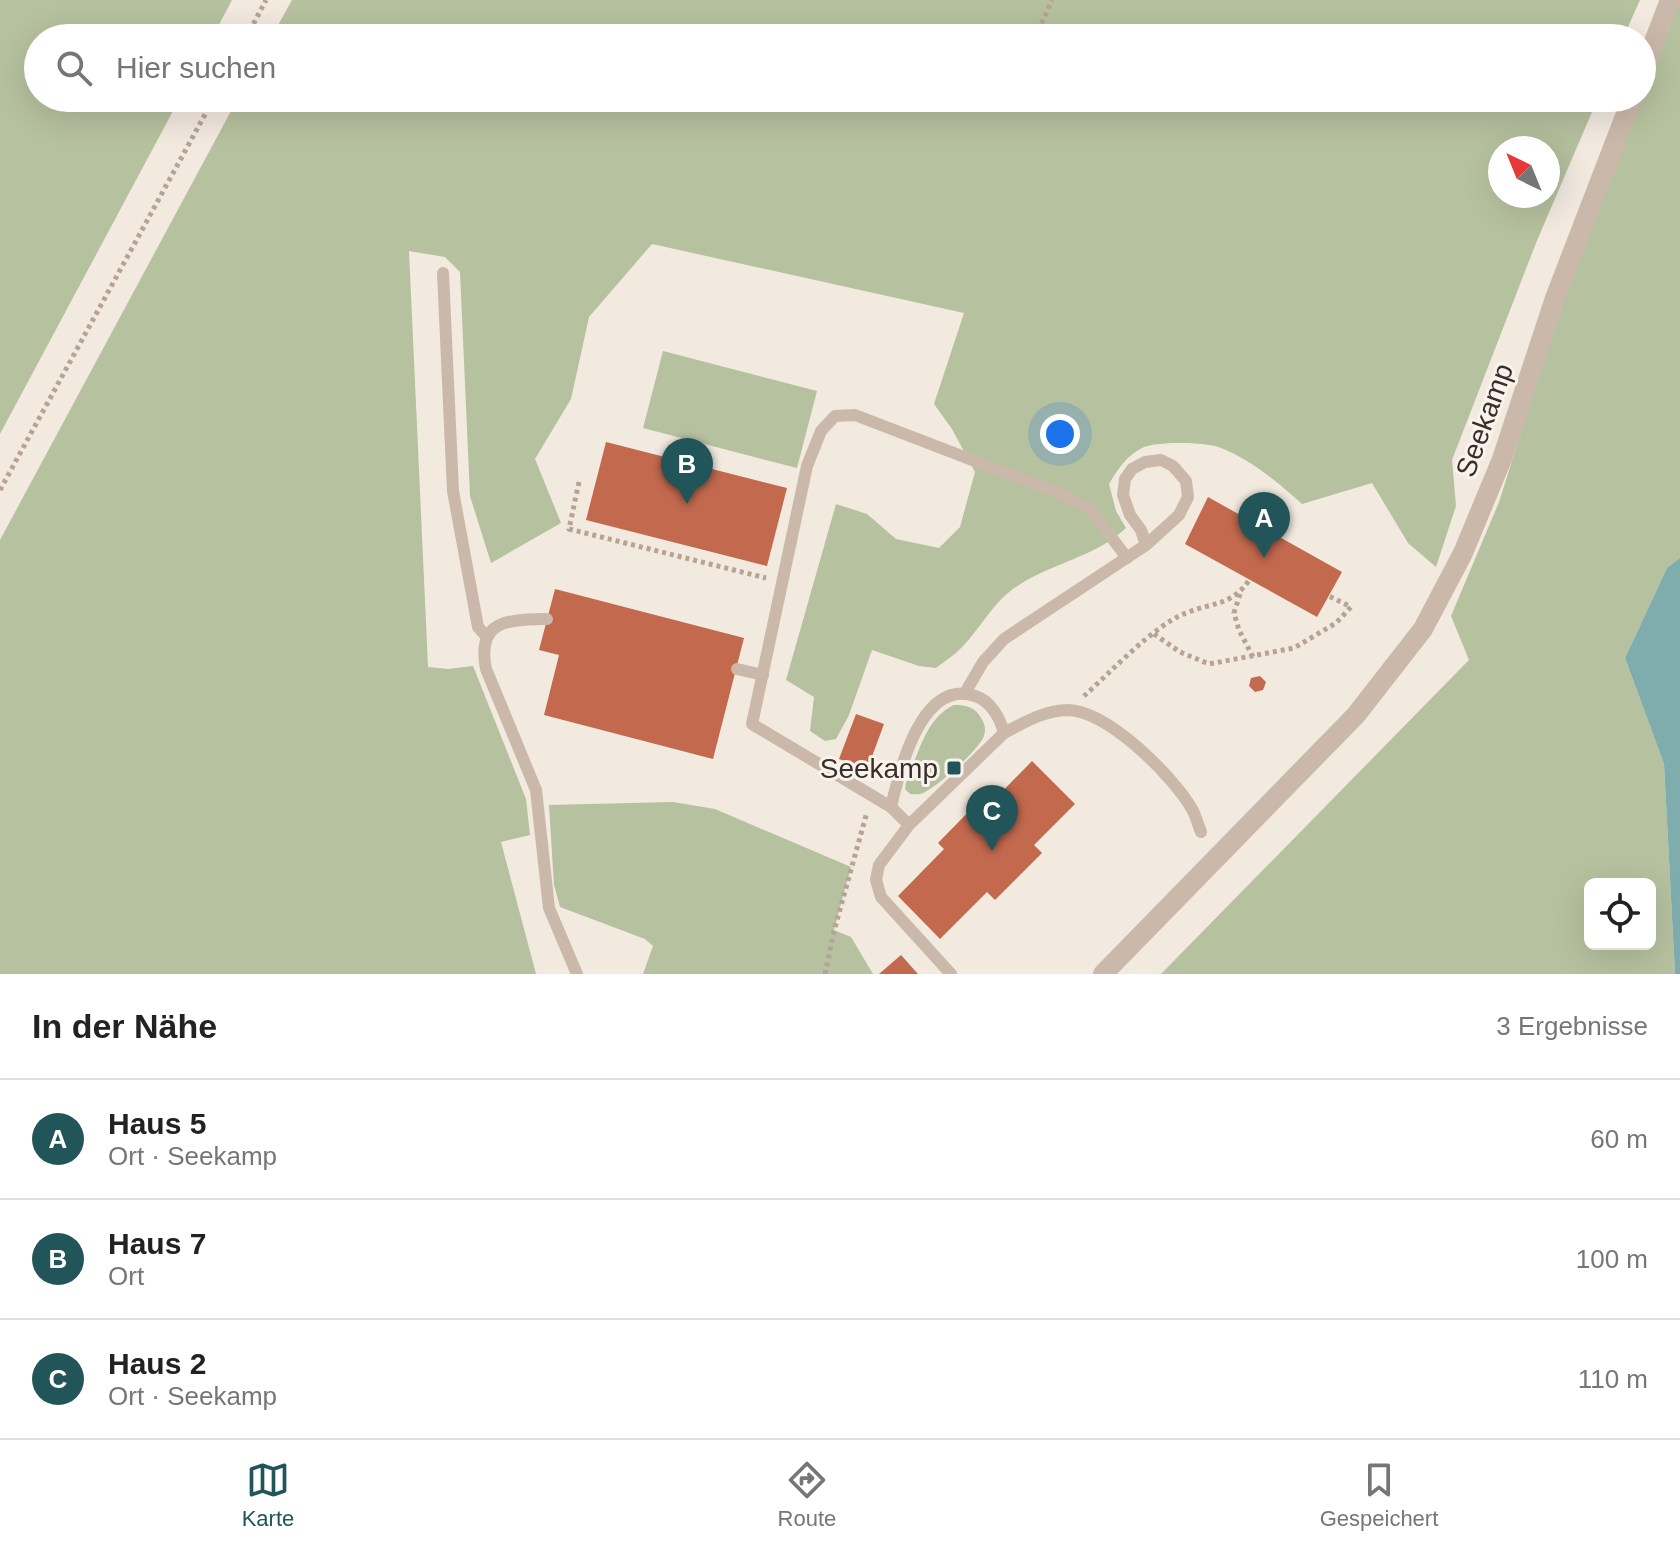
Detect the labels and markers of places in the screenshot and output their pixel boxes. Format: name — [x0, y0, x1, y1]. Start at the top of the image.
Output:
pin: B — [661, 438, 713, 504]
pin: A — [1238, 492, 1290, 558]
place label: Seekamp — [820, 753, 938, 784]
marker: Seekamp — [945, 759, 963, 777]
pin: C — [966, 785, 1018, 851]

